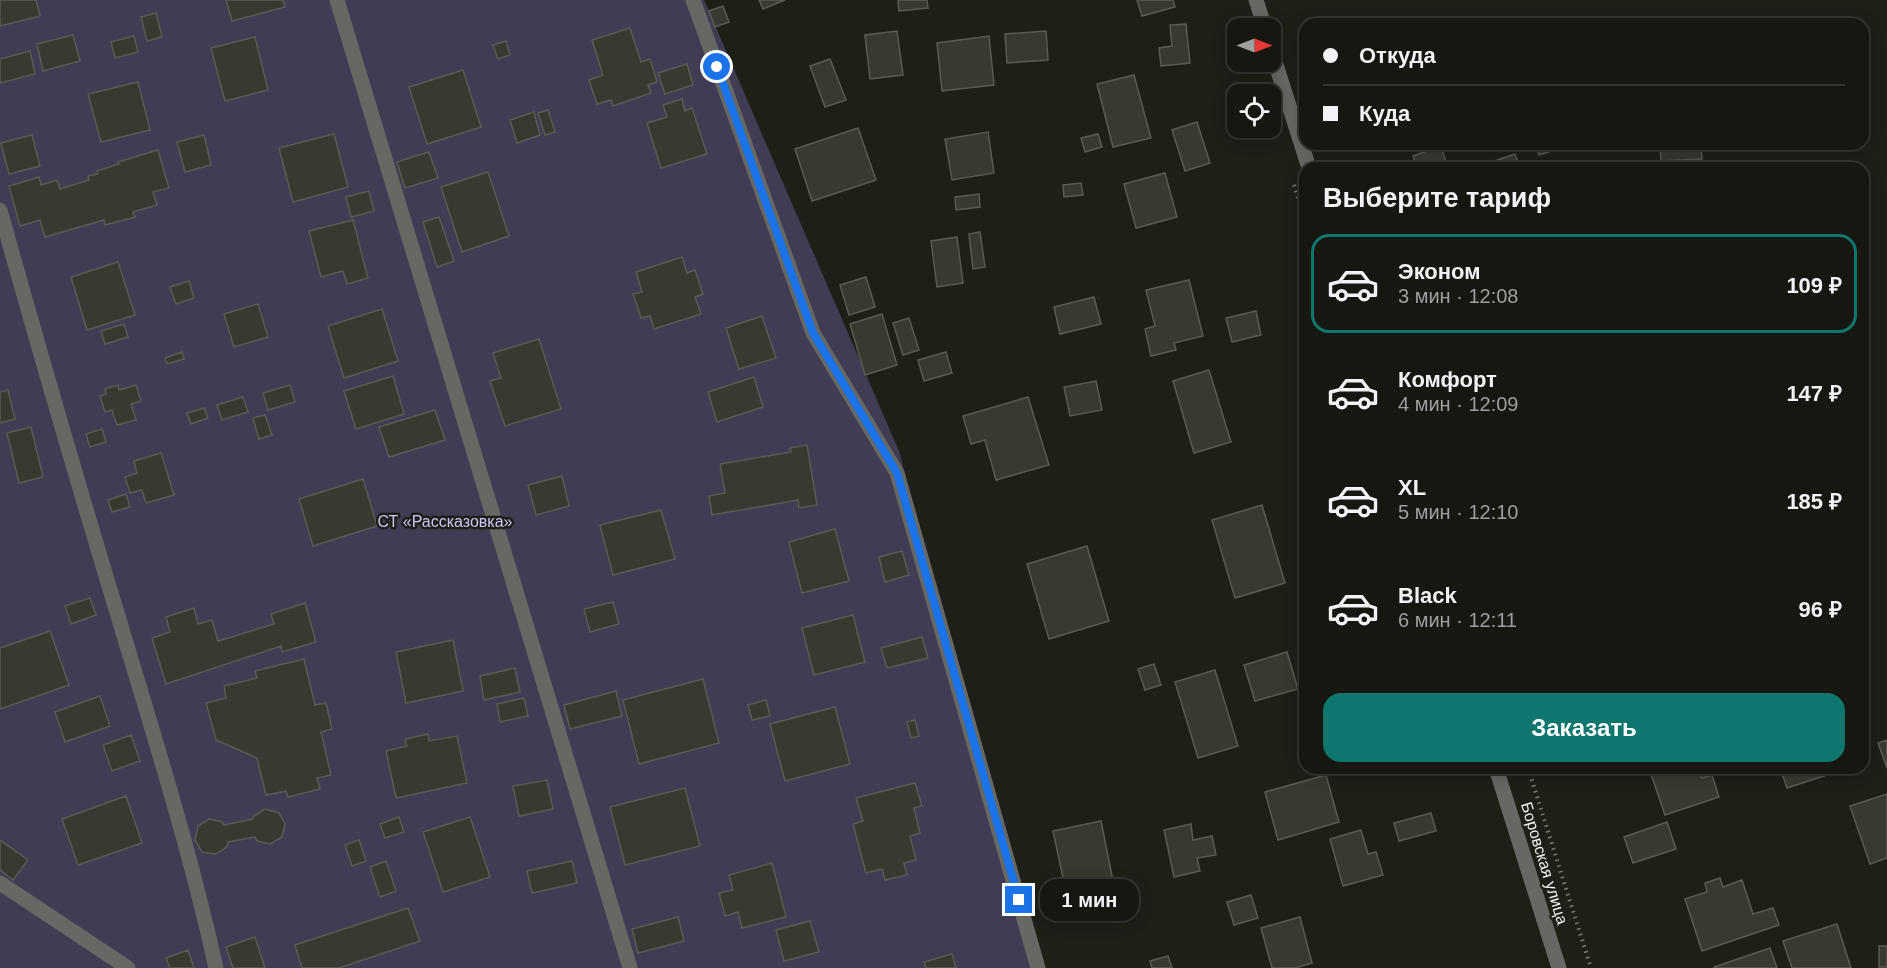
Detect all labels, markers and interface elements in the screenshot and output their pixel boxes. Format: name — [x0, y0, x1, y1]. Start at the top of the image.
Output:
north arrow — [1227, 18, 1281, 72]
map controls — [1227, 18, 1281, 138]
text: Откуда — [1359, 43, 1436, 68]
route start — [703, 53, 730, 80]
button: locate — [1227, 84, 1281, 138]
text: Куда — [1359, 101, 1410, 126]
text: Выберите тариф — [1323, 183, 1551, 213]
icon: car — [1326, 257, 1380, 311]
text: Эконом — [1398, 259, 1481, 284]
text: 109 ₽ — [1786, 273, 1842, 298]
text: 3 мин · 12:08 — [1398, 285, 1518, 307]
icon: car — [1326, 365, 1380, 419]
text: Комфорт — [1398, 367, 1497, 392]
text: 147 ₽ — [1786, 381, 1842, 406]
text: 4 мин · 12:09 — [1398, 393, 1518, 415]
icon: car — [1326, 473, 1380, 527]
text: XL — [1398, 475, 1426, 500]
text: 185 ₽ — [1786, 489, 1842, 514]
text: 5 мин · 12:10 — [1398, 501, 1518, 523]
park label: СТ «Рассказовка» — [378, 513, 513, 530]
icon: car — [1326, 581, 1380, 635]
text: Black — [1398, 583, 1457, 608]
text: 96 ₽ — [1799, 597, 1842, 622]
text: 6 мин · 12:11 — [1398, 609, 1517, 631]
button: Заказать — [1323, 693, 1845, 762]
street label: Боровская улица — [1518, 800, 1571, 926]
callout: 1 мин — [1040, 879, 1139, 921]
route end — [1005, 886, 1032, 913]
text: 1 мин — [1062, 889, 1117, 911]

